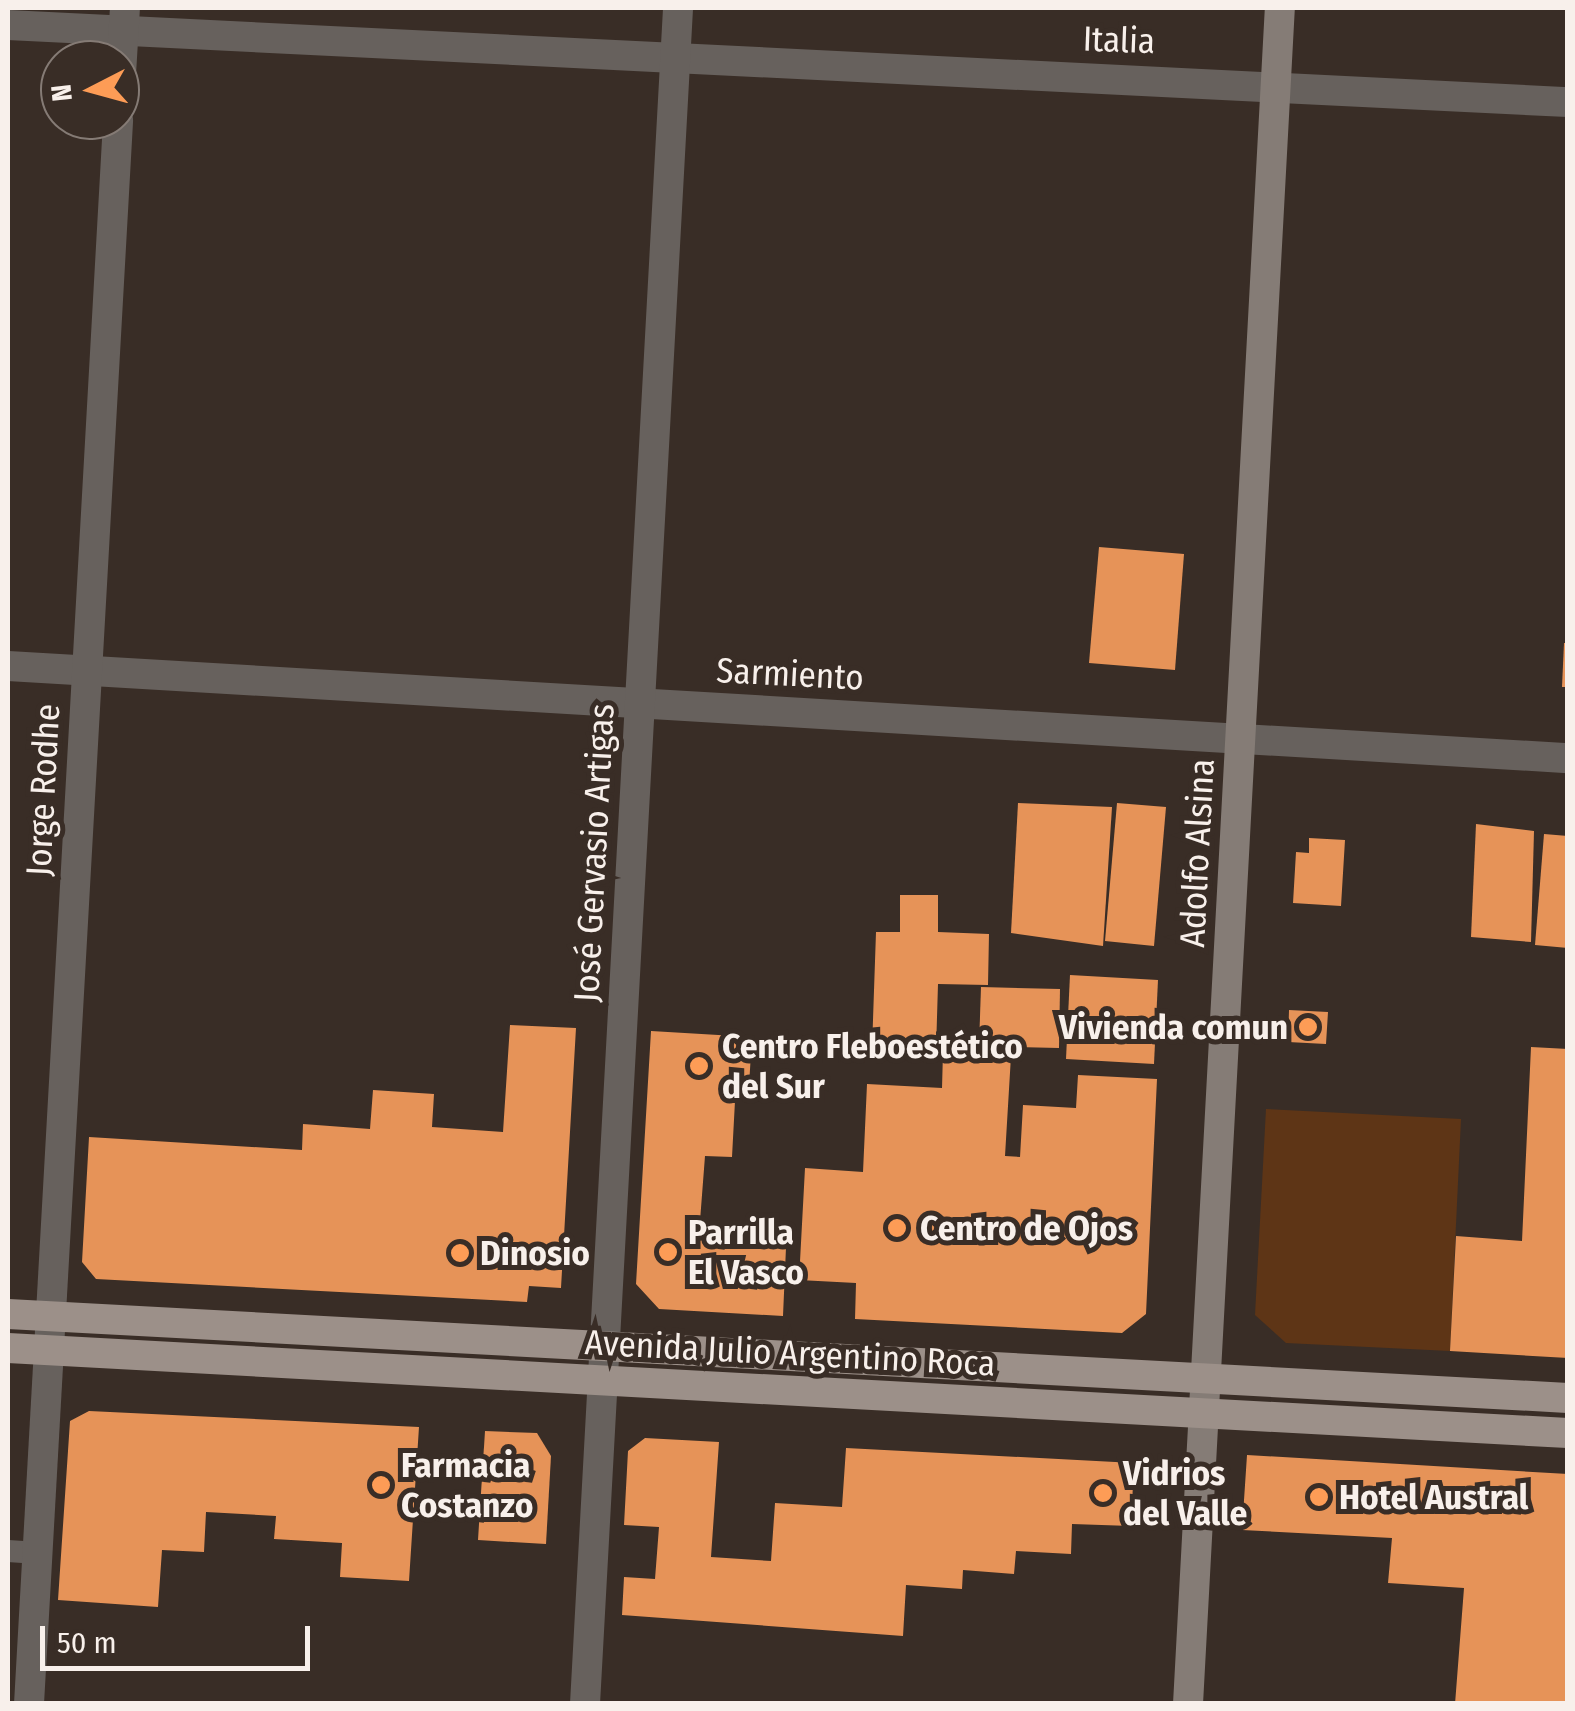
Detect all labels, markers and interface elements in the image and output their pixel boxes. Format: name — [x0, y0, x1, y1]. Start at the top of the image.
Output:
street label: Italia — [1082, 18, 1156, 62]
north arrow — [40, 40, 140, 140]
text: N — [44, 83, 79, 103]
street label: Sarmiento — [715, 649, 865, 699]
street label: Jorge Rodhe — [18, 703, 68, 877]
street label: José Gervasio Artigas — [565, 703, 623, 1003]
street label: Adolfo Alsina — [1171, 758, 1223, 948]
place label: Vivienda comun — [1059, 1006, 1288, 1048]
marker: Vivienda comun — [1297, 1016, 1319, 1038]
place label: Centro Fleboestético del Sur — [722, 1025, 1023, 1107]
marker: Centro Fleboestético del Sur — [686, 1053, 712, 1079]
place label: Centro de Ojos — [920, 1207, 1133, 1249]
place label: Parrilla El Vasco — [688, 1211, 804, 1293]
marker: Centro de Ojos — [884, 1215, 910, 1241]
place label: Dinosio — [480, 1232, 590, 1274]
marker: Parrilla El Vasco — [657, 1241, 679, 1263]
marker: Dinosio — [449, 1242, 471, 1264]
street label: Avenida Julio Argentino Roca — [584, 1321, 996, 1385]
place label: Farmacia Costanzo — [401, 1444, 533, 1526]
place label: Vidrios del Valle — [1123, 1452, 1247, 1534]
marker: Farmacia Costanzo — [370, 1474, 392, 1496]
place label: Hotel Austral — [1339, 1476, 1528, 1518]
marker: Vidrios del Valle — [1092, 1482, 1114, 1504]
marker: Hotel Austral — [1308, 1486, 1330, 1508]
scale bar — [45, 1606, 315, 1668]
text: 50 m — [57, 1625, 117, 1661]

